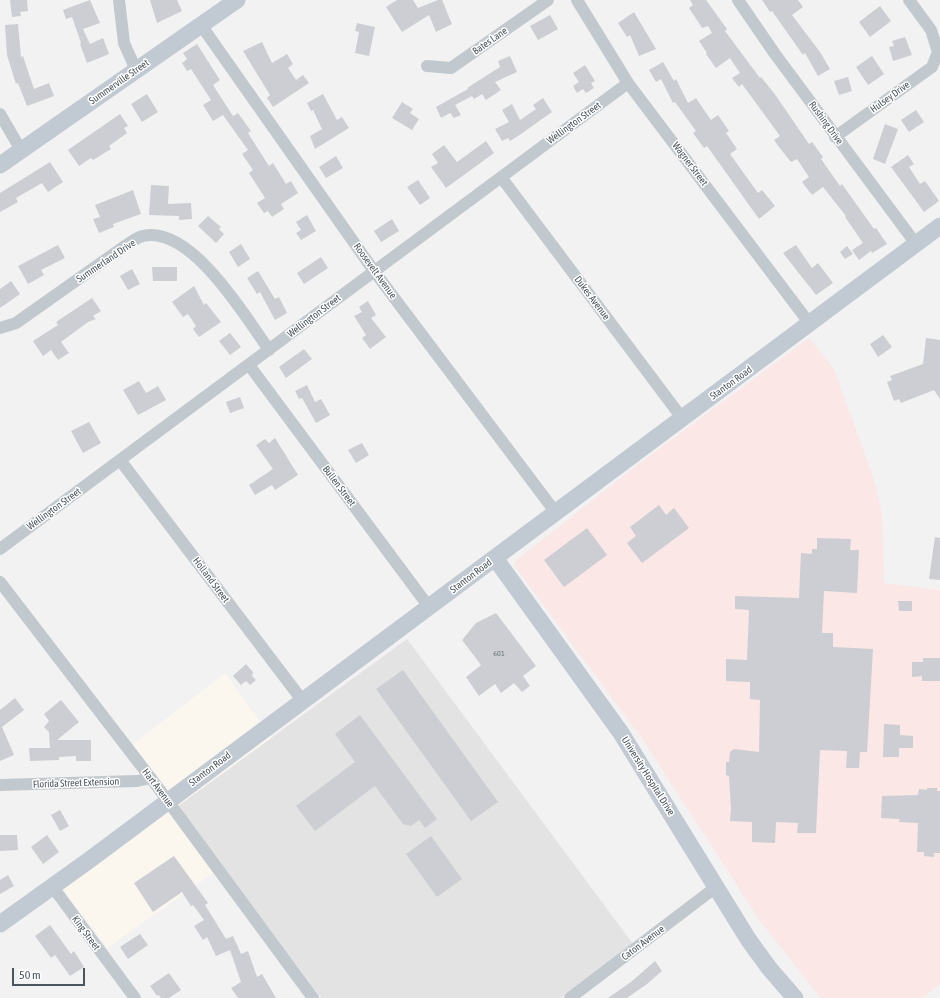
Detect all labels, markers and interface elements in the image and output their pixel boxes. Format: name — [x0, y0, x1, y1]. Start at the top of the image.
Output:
street label: Bates Lane — [470, 25, 510, 57]
street label: Summerville Street — [87, 57, 151, 107]
street label: Hulsey Drive — [868, 79, 912, 115]
street label: Wellington Street — [545, 99, 603, 147]
street label: Rushing Drive — [806, 99, 846, 147]
street label: Wagner Street — [670, 140, 710, 188]
street label: Summerland Drive — [74, 237, 138, 285]
street label: Roosevelt Avenue — [351, 241, 399, 301]
street label: Dukes Avenue — [572, 274, 612, 322]
street label: Wellington Street — [285, 292, 343, 340]
street label: Stanton Road — [708, 364, 754, 402]
street label: Bullen Street — [320, 463, 358, 509]
street label: Wellington Street — [25, 485, 83, 533]
street label: Holland Street — [190, 555, 232, 605]
street label: Stanton Road — [448, 556, 494, 596]
house number: 601 — [493, 648, 505, 658]
street label: University Hospital Drive — [619, 734, 677, 818]
street label: Stanton Road — [187, 749, 233, 789]
street label: Hart Avenue — [140, 766, 176, 810]
street label: Florida Street Extension — [33, 775, 119, 791]
street label: King Street — [69, 913, 103, 953]
street label: Caton Avenue — [619, 923, 667, 963]
scale bar — [14, 960, 87, 986]
text: 50 m — [19, 968, 41, 982]

